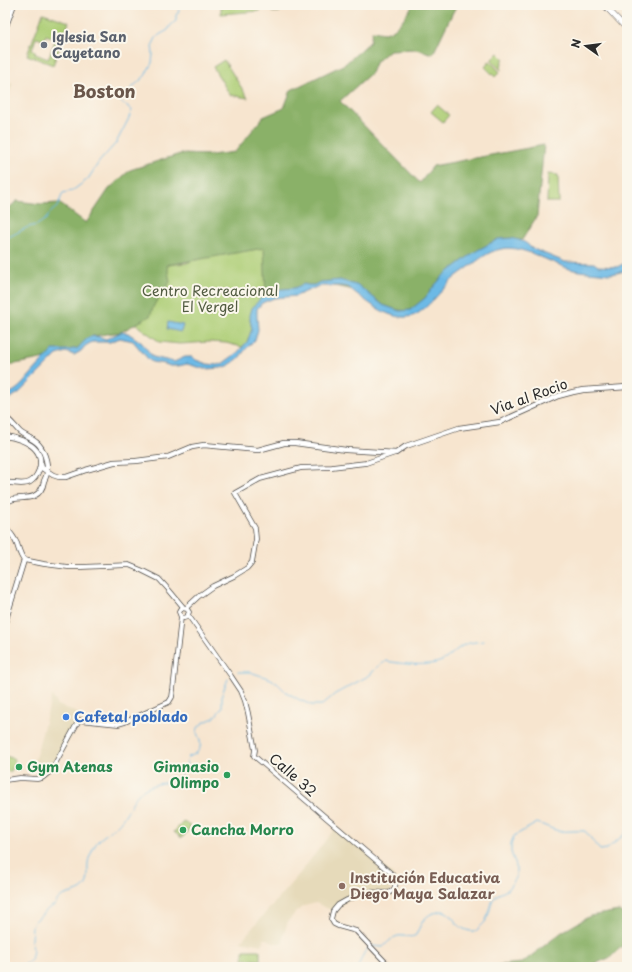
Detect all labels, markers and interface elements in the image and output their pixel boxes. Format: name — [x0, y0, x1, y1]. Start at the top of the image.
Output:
place label: Iglesia San Cayetano — [52, 26, 127, 63]
north arrow — [566, 26, 606, 66]
text: N — [567, 37, 585, 50]
marker: Iglesia San Cayetano — [39, 40, 49, 50]
district label: Boston — [72, 77, 136, 104]
park label: Centro Recreacional El Vergel — [142, 280, 278, 317]
street label: Via al Rocio — [487, 373, 570, 420]
place label: Cafetal poblado — [74, 706, 188, 727]
marker: Cafetal poblado — [61, 712, 71, 722]
street label: Calle 32 — [265, 748, 322, 801]
place label: Gym Atenas — [27, 756, 113, 777]
place label: Gimnasio Olimpo — [153, 756, 219, 793]
marker: Gym Atenas — [14, 762, 24, 772]
marker: Gimnasio Olimpo — [222, 770, 232, 780]
place label: Cancha Morro — [191, 819, 294, 840]
marker: Cancha Morro — [178, 825, 188, 835]
place label: Institución Educativa Diego Maya Salazar — [350, 867, 501, 904]
marker: Institución Educativa Diego Maya Salazar — [337, 881, 347, 891]

